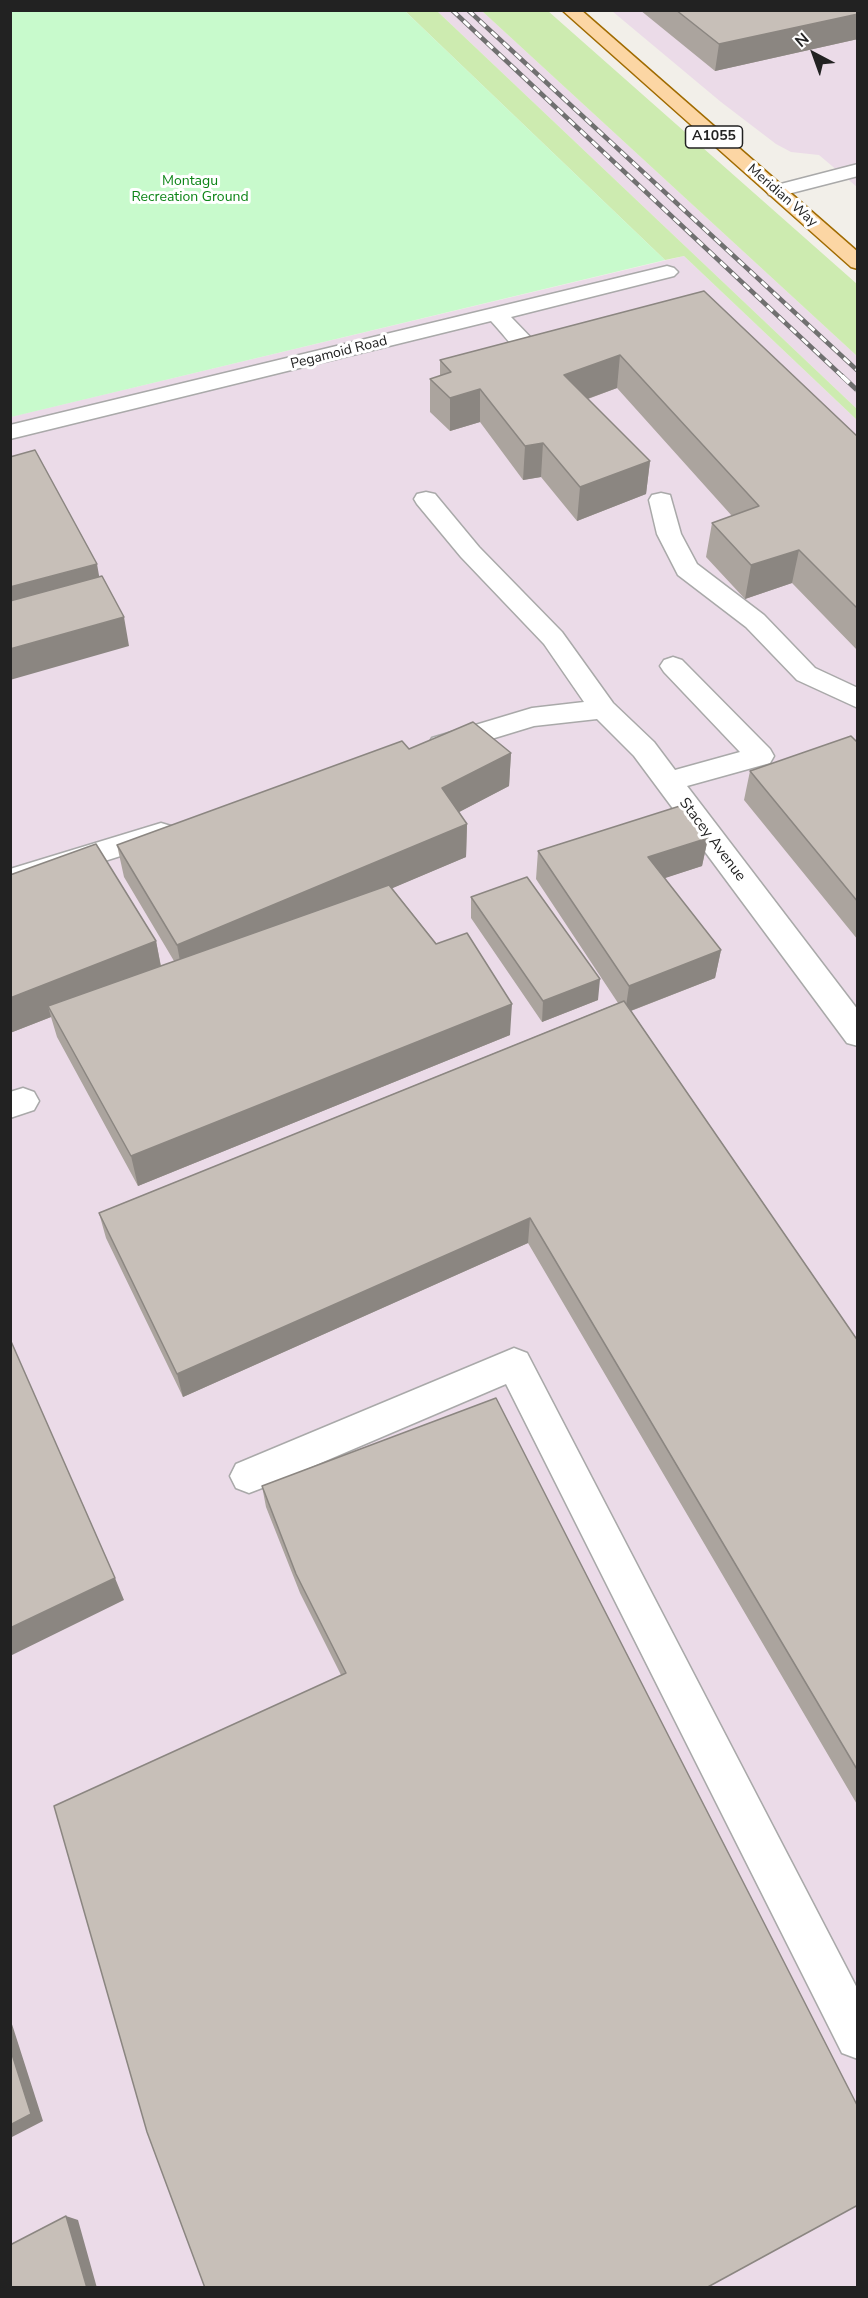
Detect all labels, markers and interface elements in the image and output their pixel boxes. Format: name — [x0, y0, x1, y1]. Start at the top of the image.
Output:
north arrow — [784, 24, 844, 84]
text: N — [790, 28, 814, 53]
road number: A1055 — [686, 126, 742, 148]
street label: Meridian Way — [744, 161, 820, 231]
park label: Montagu Recreation Ground — [131, 174, 249, 206]
street label: Pegamoid Road — [289, 333, 389, 373]
street label: Stacey Avenue — [675, 795, 749, 885]

